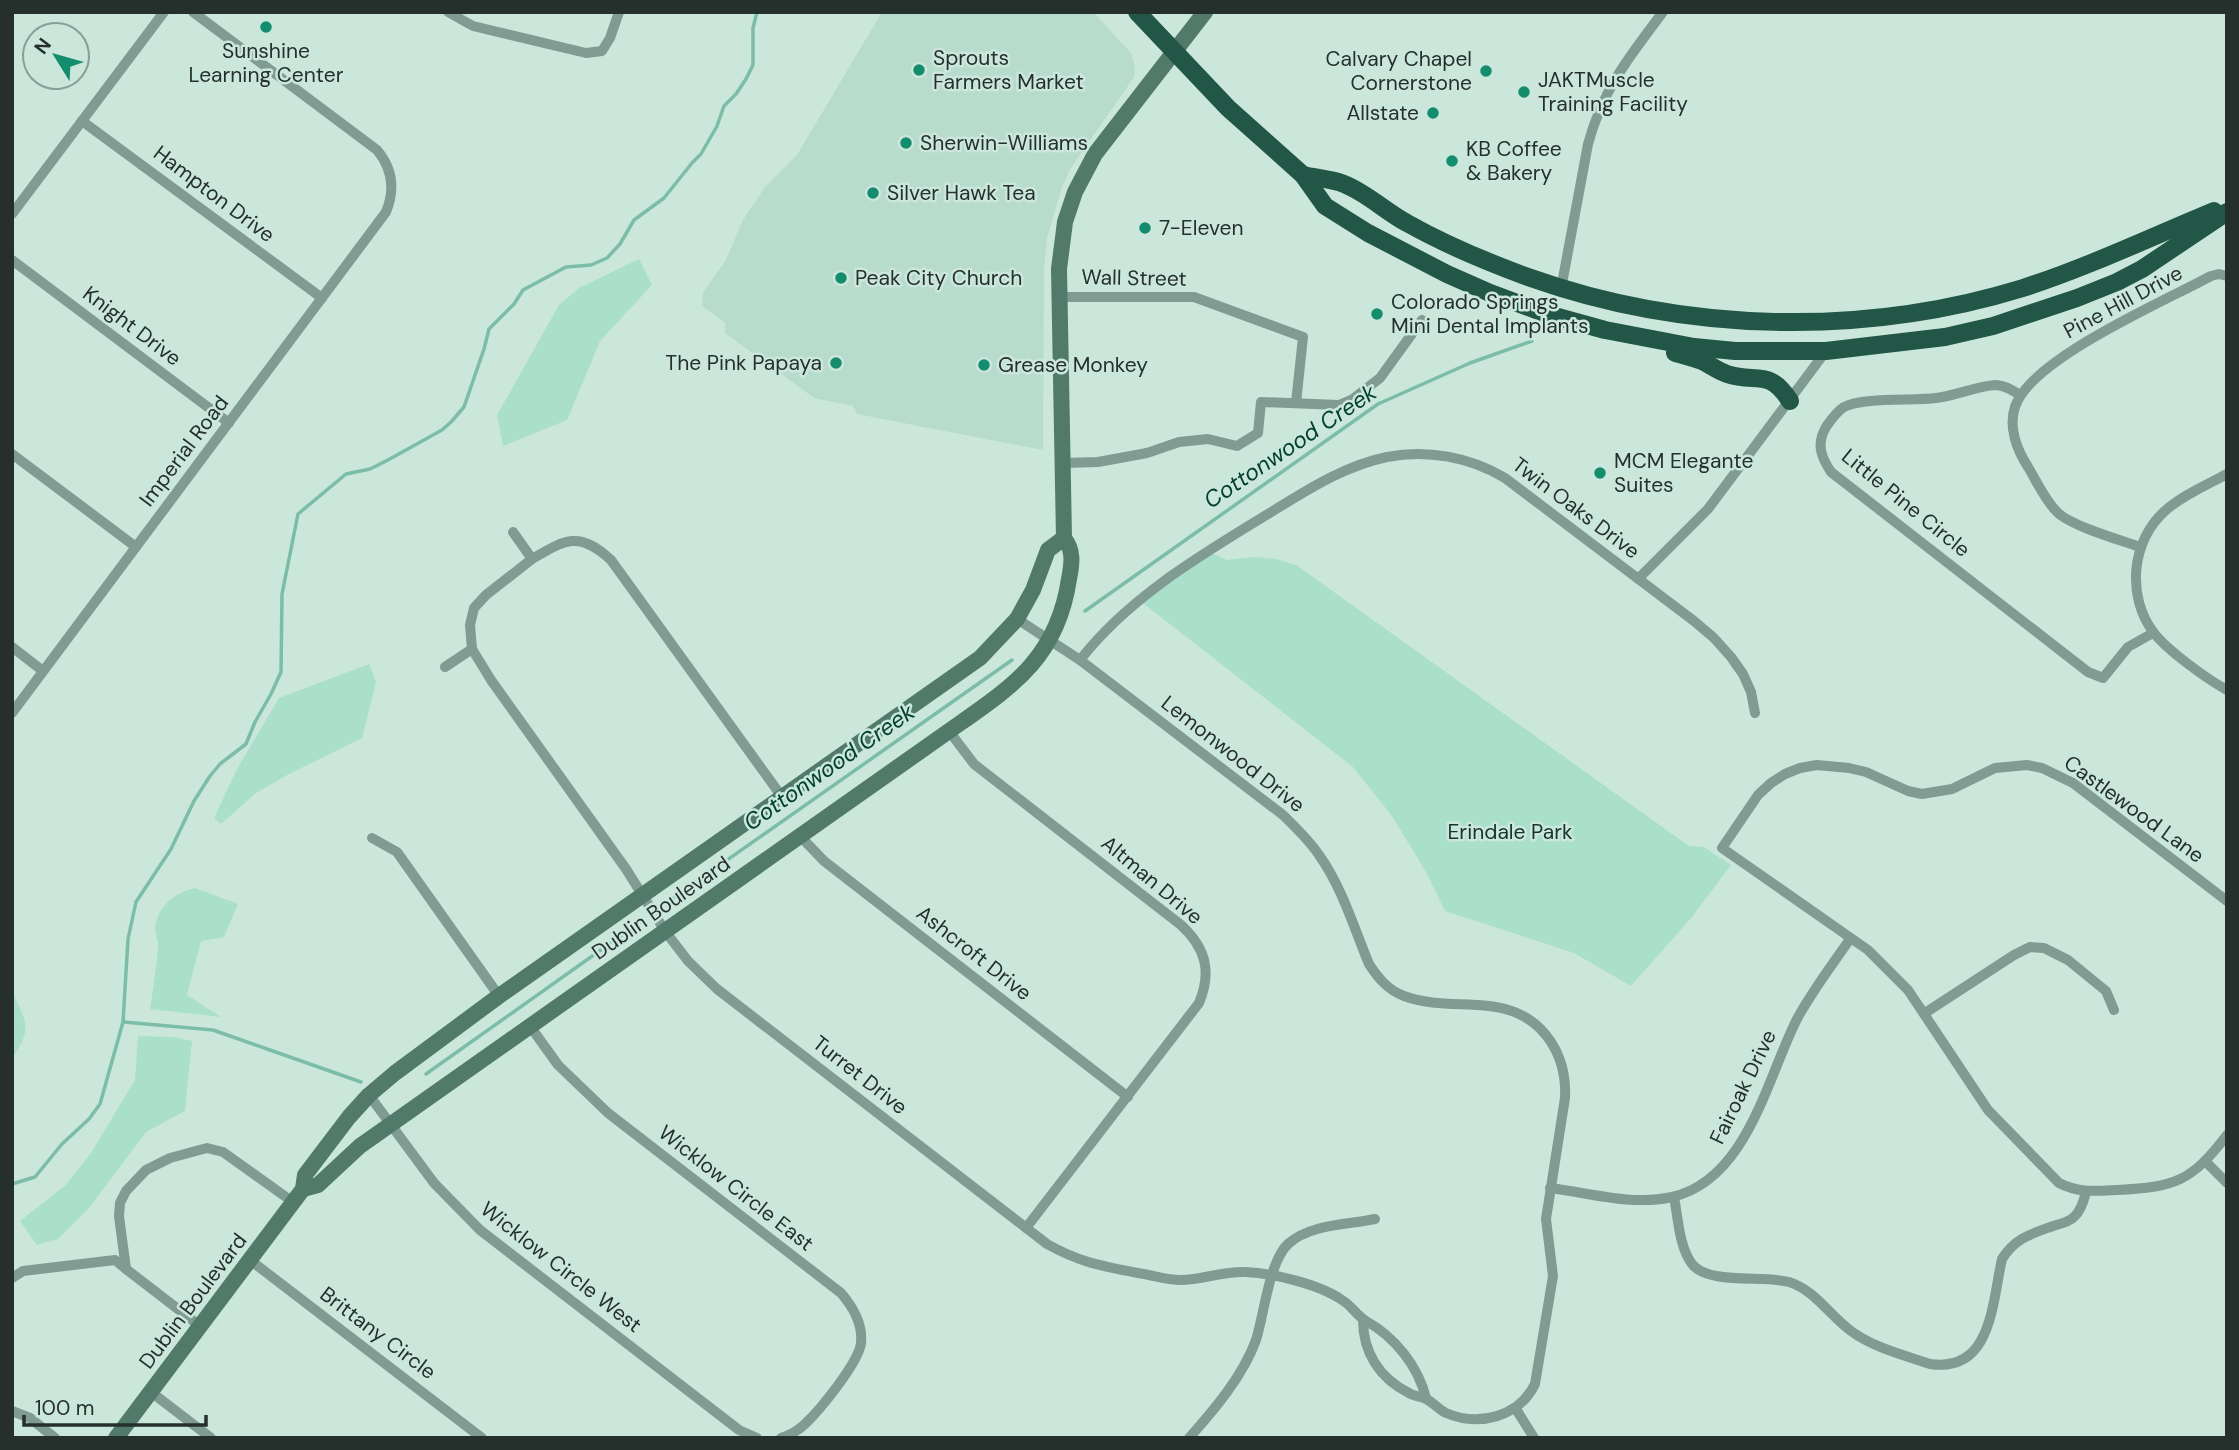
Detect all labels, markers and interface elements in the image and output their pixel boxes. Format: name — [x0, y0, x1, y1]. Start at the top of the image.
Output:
marker: Sunshine Learning Center — [258, 19, 274, 35]
north arrow — [21, 21, 91, 91]
text: N — [29, 33, 57, 59]
place label: Sunshine Learning Center — [189, 37, 344, 89]
place label: Sprouts Farmers Market — [933, 44, 1084, 96]
place label: Calvary Chapel Cornerstone — [1326, 45, 1472, 97]
marker: Sprouts Farmers Market — [911, 62, 927, 78]
marker: Calvary Chapel Cornerstone — [1478, 63, 1494, 79]
place label: JAKTMuscle Training Facility — [1538, 66, 1688, 118]
marker: JAKTMuscle Training Facility — [1516, 84, 1532, 100]
place label: Allstate — [1346, 99, 1419, 127]
marker: Allstate — [1425, 105, 1441, 121]
place label: Sherwin-Williams — [920, 129, 1088, 157]
marker: Sherwin-Williams — [898, 135, 914, 151]
place label: KB Coffee & Bakery — [1466, 135, 1562, 187]
street label: Hampton Drive — [148, 139, 280, 249]
marker: KB Coffee & Bakery — [1444, 153, 1460, 169]
place label: Silver Hawk Tea — [887, 179, 1036, 207]
marker: Silver Hawk Tea — [865, 185, 881, 201]
place label: 7-Eleven — [1159, 214, 1243, 242]
marker: 7-Eleven — [1137, 220, 1153, 236]
street label: Pine Hill Drive — [2059, 259, 2187, 345]
street label: Wall Street — [1081, 263, 1187, 293]
place label: Peak City Church — [855, 264, 1022, 292]
marker: Peak City Church — [833, 270, 849, 286]
street label: Knight Drive — [77, 280, 187, 372]
place label: Colorado Springs Mini Dental Implants — [1391, 288, 1588, 340]
marker: Colorado Springs Mini Dental Implants — [1369, 306, 1385, 322]
place label: The Pink Papaya — [665, 349, 822, 377]
place label: Grease Monkey — [998, 351, 1148, 379]
marker: The Pink Papaya — [828, 355, 844, 371]
marker: Grease Monkey — [976, 357, 992, 373]
water label: Cottonwood Creek — [1198, 377, 1382, 515]
street label: Imperial Road — [133, 390, 235, 512]
street label: Little Pine Circle — [1836, 443, 1976, 564]
place label: MCM Elegante Suites — [1614, 447, 1754, 499]
street label: Twin Oaks Drive — [1507, 451, 1646, 565]
marker: MCM Elegante Suites — [1592, 465, 1608, 481]
street label: Lemonwood Drive — [1156, 689, 1311, 819]
water label: Cottonwood Creek — [738, 697, 921, 837]
street label: Castlewood Lane — [2058, 749, 2210, 869]
park label: Erindale Park — [1448, 818, 1573, 846]
street label: Altman Drive — [1095, 829, 1209, 931]
street label: Dublin Boulevard — [586, 850, 736, 966]
street label: Ashcroft Drive — [911, 899, 1037, 1007]
street label: Fairoak Drive — [1703, 1025, 1783, 1149]
street label: Turret Drive — [807, 1029, 913, 1121]
street label: Wicklow Circle East — [653, 1119, 819, 1257]
street label: Wicklow Circle West — [475, 1195, 647, 1339]
street label: Dublin Boulevard — [133, 1228, 253, 1374]
street label: Brittany Circle — [314, 1280, 442, 1386]
scale bar — [24, 1384, 206, 1428]
text: 100 m — [35, 1394, 95, 1422]

